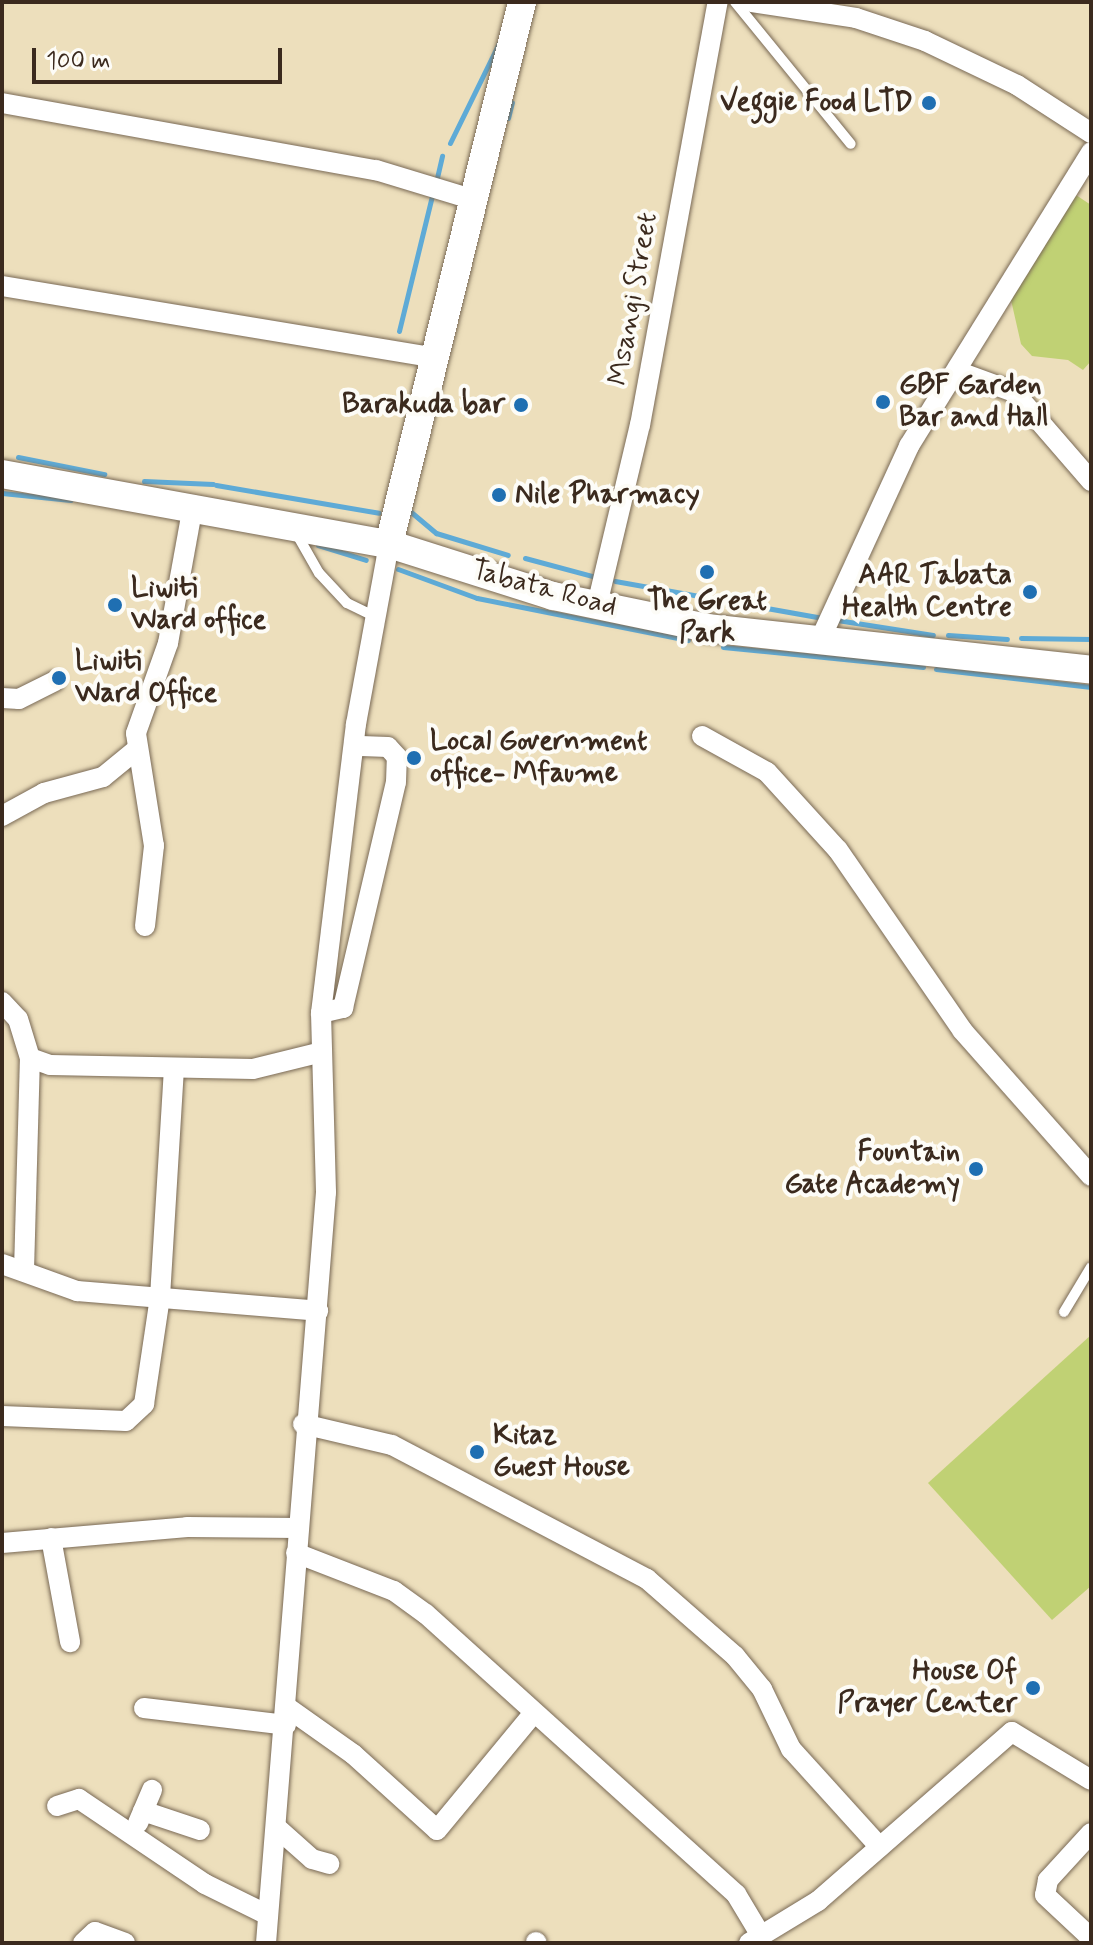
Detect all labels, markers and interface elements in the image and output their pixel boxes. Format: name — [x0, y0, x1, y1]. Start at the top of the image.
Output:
scale bar — [36, 32, 286, 82]
text: 100 m — [46, 46, 110, 77]
place label: Veggie Food LTD — [714, 86, 913, 120]
marker: Veggie Food LTD — [920, 94, 938, 112]
street label: Msangi Street — [602, 208, 666, 390]
place label: GBF Garden Bar and Hall — [899, 369, 1046, 435]
place label: Barakuda bar — [346, 388, 505, 422]
marker: GBF Garden Bar and Hall — [874, 393, 892, 411]
marker: Barakuda bar — [512, 396, 530, 414]
place label: Nile Pharmacy — [515, 478, 688, 512]
marker: Nile Pharmacy — [490, 486, 508, 504]
street label: Tabata Road — [468, 554, 620, 624]
place label: AAR Tabata Health Centre — [842, 559, 1012, 625]
marker: The Great Park — [698, 563, 716, 581]
place label: Liwiti Ward office — [131, 572, 267, 638]
marker: AAR Tabata Health Centre — [1019, 581, 1041, 603]
place label: The Great Park — [648, 585, 766, 651]
marker: Liwiti Ward office — [106, 596, 124, 614]
place label: Liwiti Ward Office — [75, 645, 218, 711]
marker: Liwiti Ward Office — [50, 669, 68, 687]
place label: Local Government office- Mfaume — [430, 725, 647, 791]
marker: Local Government office- Mfaume — [405, 749, 423, 767]
place label: Fountain Gate Academy — [785, 1136, 960, 1202]
marker: Fountain Gate Academy — [967, 1160, 985, 1178]
place label: Kitaz Guest House — [493, 1419, 630, 1485]
marker: Kitaz Guest House — [468, 1443, 486, 1461]
place label: House Of Prayer Center — [843, 1655, 1017, 1721]
marker: House Of Prayer Center — [1024, 1679, 1042, 1697]

